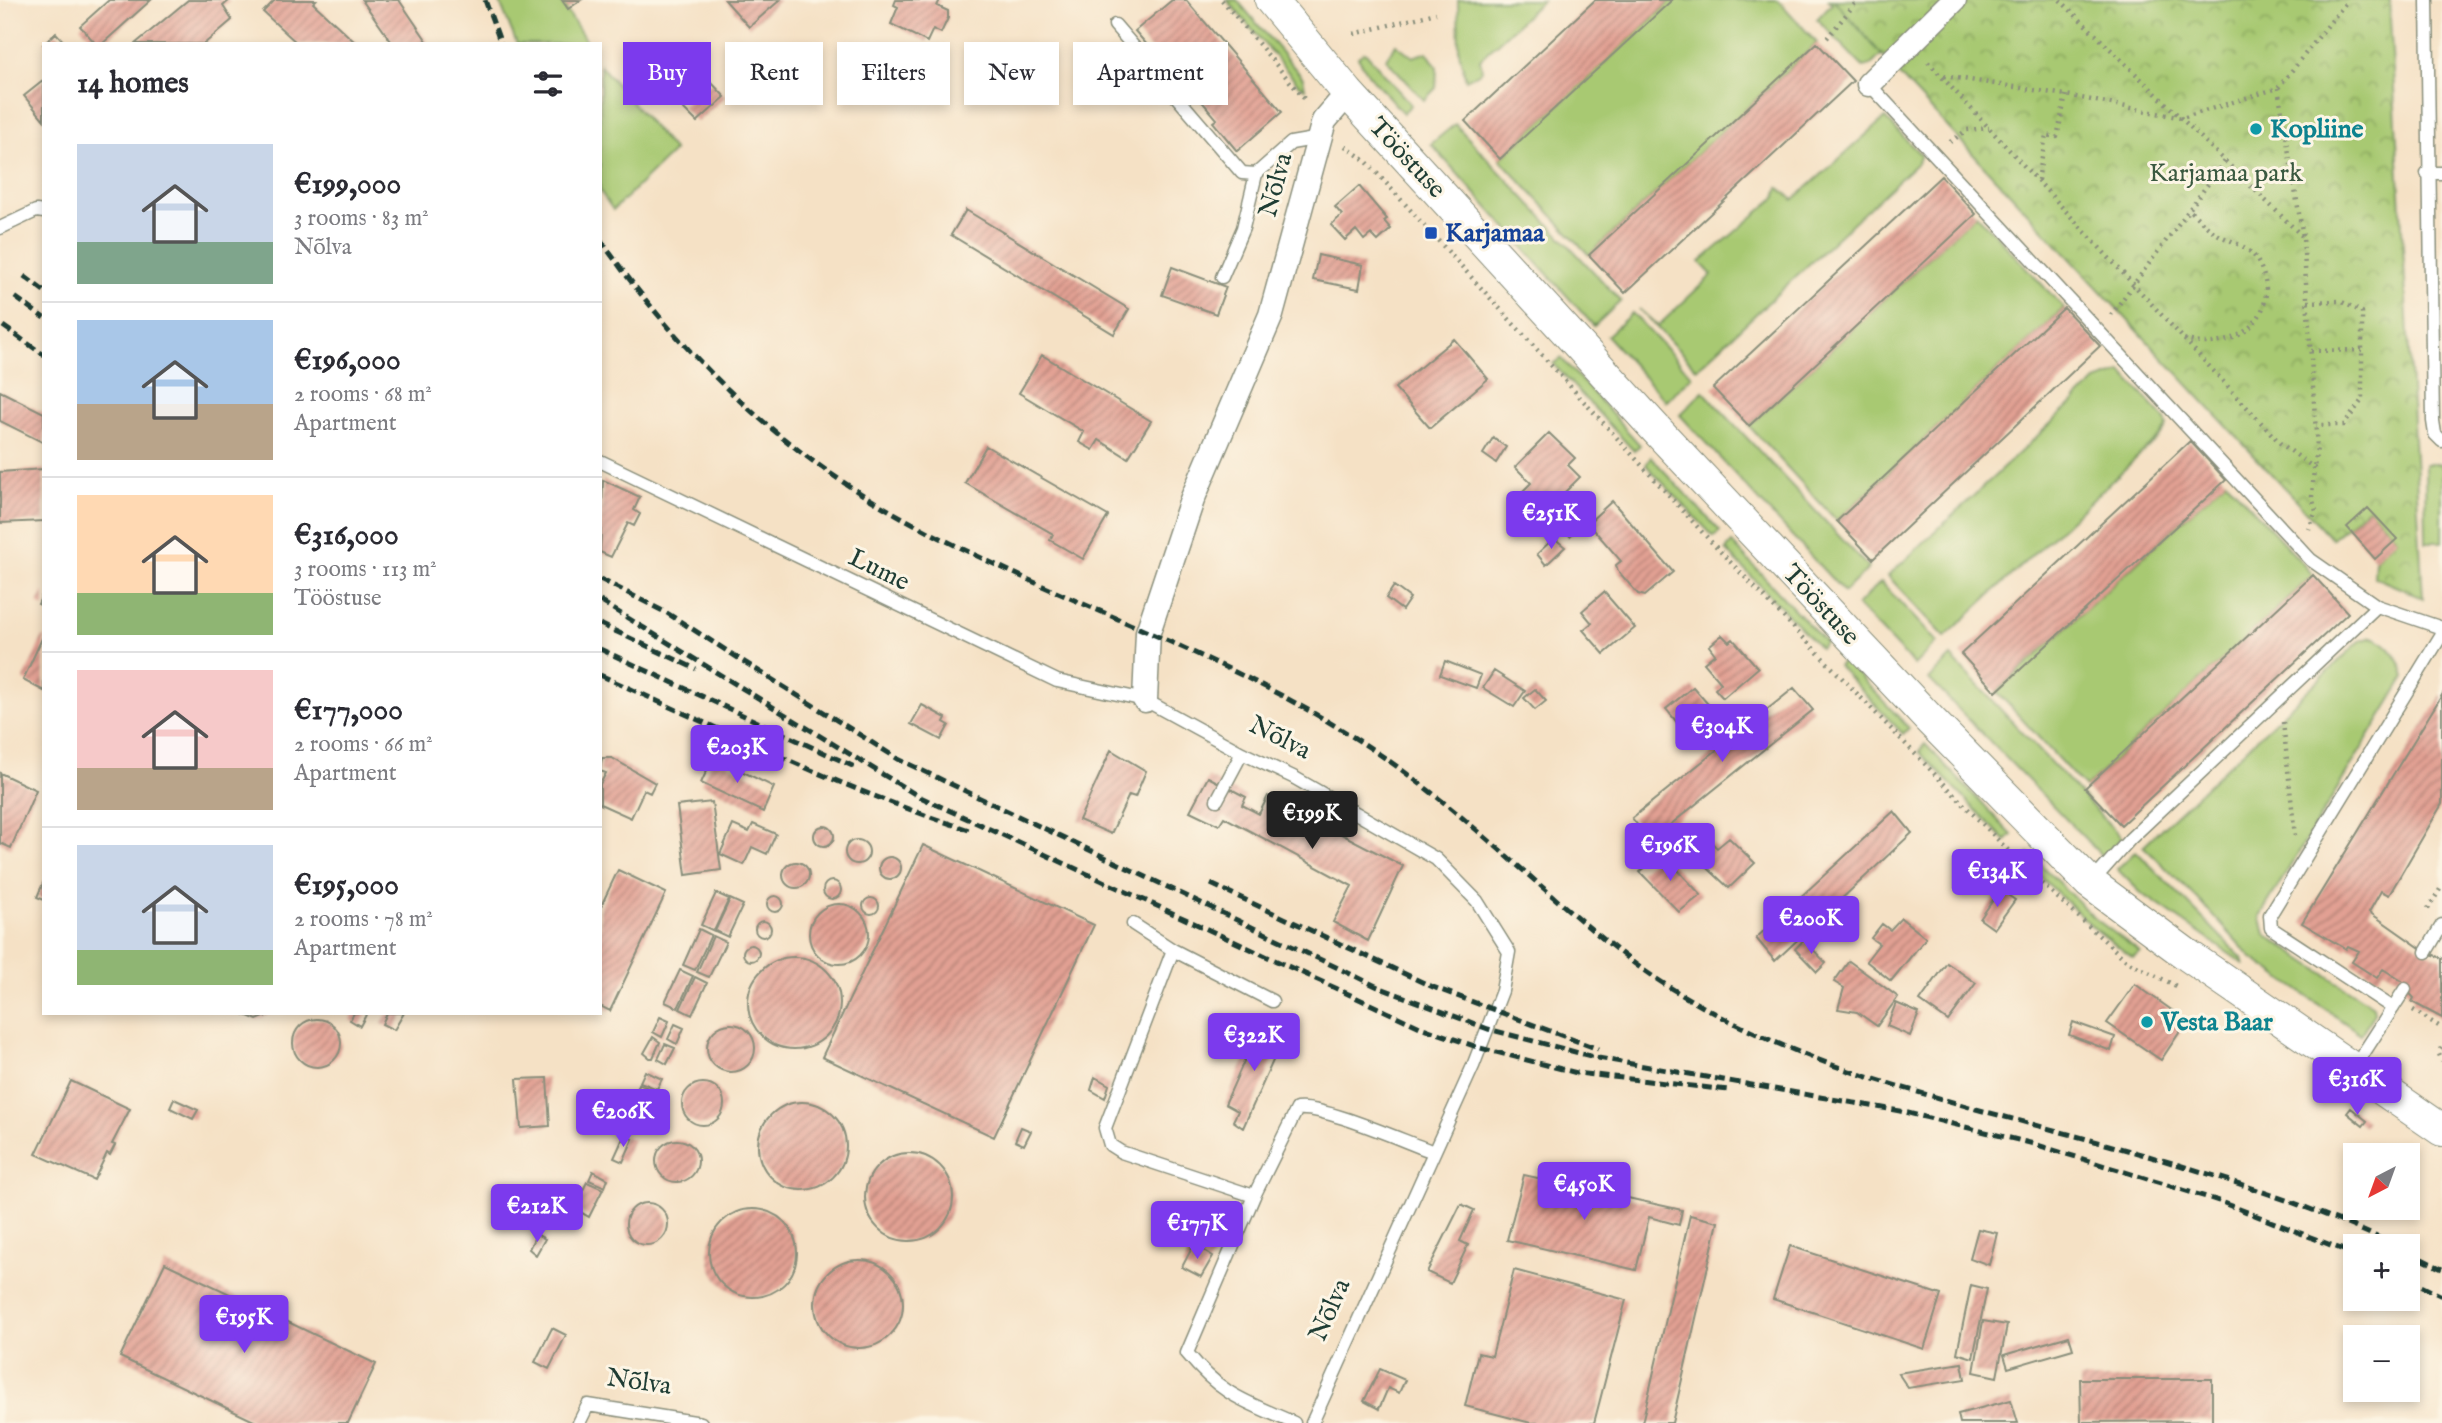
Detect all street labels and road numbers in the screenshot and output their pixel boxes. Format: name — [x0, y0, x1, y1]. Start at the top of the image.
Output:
street label: Tööstuse — [1361, 111, 1453, 205]
street label: Nõlva — [1252, 149, 1301, 221]
street label: Lume — [843, 541, 915, 599]
street label: Tööstuse — [1775, 558, 1867, 652]
street label: Nõlva — [1243, 709, 1317, 768]
street label: Nõlva — [1302, 1273, 1359, 1346]
street label: Nõlva — [604, 1361, 674, 1403]

